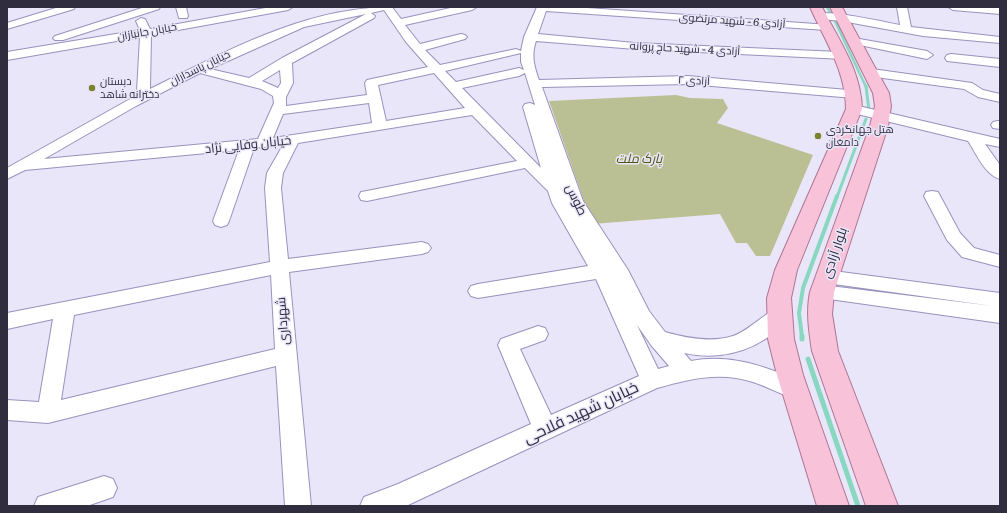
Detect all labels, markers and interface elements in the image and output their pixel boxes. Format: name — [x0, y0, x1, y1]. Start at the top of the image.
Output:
street label: آزادی 6 - شهید مرتضوی — [678, 11, 786, 31]
street label: خیابان جانبازان — [116, 20, 178, 44]
street label: آزادی 4 - شهید حاج پروانه — [629, 40, 741, 58]
street label: خیابان پاسداران — [168, 48, 232, 88]
street label: آزادی ۲ — [678, 74, 710, 88]
place label: دبستان دخترانه شاهد — [100, 75, 159, 101]
marker: دبستان دخترانه شاهد — [87, 83, 97, 93]
place label: هتل جهانگردى دامغان — [826, 123, 894, 149]
marker: هتل جهانگردى دامغان — [813, 131, 823, 141]
street label: خیابان وفایی نژاد — [204, 133, 292, 157]
park label: پارک ملت — [616, 151, 662, 167]
street label: طوس — [562, 182, 590, 218]
street label: بلوار آزادی — [819, 225, 851, 281]
street label: شهرداری — [274, 296, 292, 346]
street label: خیابان شهید فلاحی — [520, 378, 642, 448]

